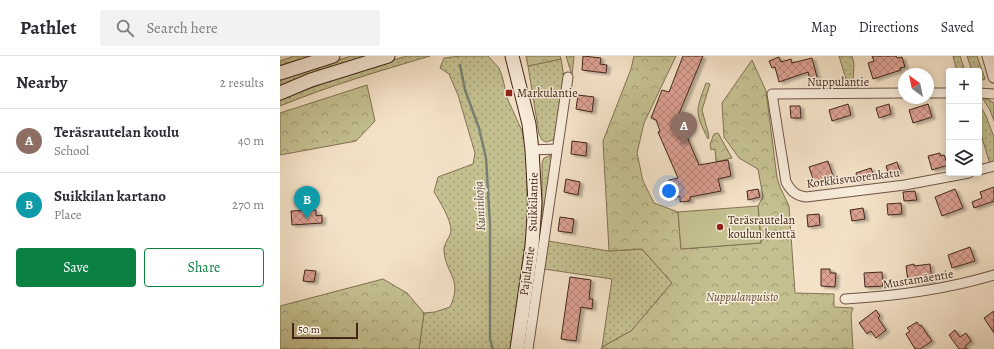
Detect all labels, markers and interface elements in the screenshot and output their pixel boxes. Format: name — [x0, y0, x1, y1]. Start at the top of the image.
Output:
search box — [100, 10, 380, 46]
text: Pathlet — [20, 15, 76, 41]
icon: search — [114, 17, 136, 39]
text: Search here — [146, 18, 218, 38]
text: Map — [811, 18, 837, 37]
text: Directions — [859, 18, 919, 37]
text: Saved — [941, 18, 974, 37]
north arrow — [898, 68, 934, 104]
map controls — [946, 68, 982, 176]
button: + — [946, 68, 982, 104]
text: Nearby — [16, 71, 67, 94]
text: 2 results — [220, 74, 264, 91]
street label: Nuppulantie — [807, 74, 869, 90]
place label: Markulantie — [517, 85, 578, 101]
marker: Markulantie — [504, 88, 514, 98]
button: − — [946, 104, 982, 140]
pin: A — [671, 112, 697, 145]
text: Teräsrautelan koulu — [54, 122, 179, 142]
text: A — [25, 132, 33, 149]
text: 40 m — [238, 132, 264, 149]
button: layers — [946, 140, 982, 176]
text: School — [54, 142, 89, 159]
street label: Korkkisvuorenkatu — [805, 164, 901, 192]
street label: Suikkilantie — [524, 172, 542, 232]
water label: Kuninkoja — [470, 180, 489, 232]
your location — [659, 181, 679, 201]
text: Suikkilan kartano — [54, 186, 166, 206]
pin: B — [294, 186, 320, 219]
text: B — [25, 196, 33, 213]
text: 270 m — [232, 196, 264, 213]
text: Place — [54, 206, 82, 223]
place label: Teräsrautelan koulun kenttä — [728, 212, 796, 242]
marker: Teräsrautelan koulun kenttä — [715, 222, 725, 232]
street label: Pajulantie — [516, 245, 538, 297]
button: Save — [16, 248, 136, 287]
button: Share — [144, 248, 264, 287]
street label: Mustamäentie — [882, 266, 954, 292]
park label: Nuppulanpuisto — [706, 289, 778, 305]
scale bar — [292, 321, 358, 340]
text: 50 m — [298, 322, 320, 337]

